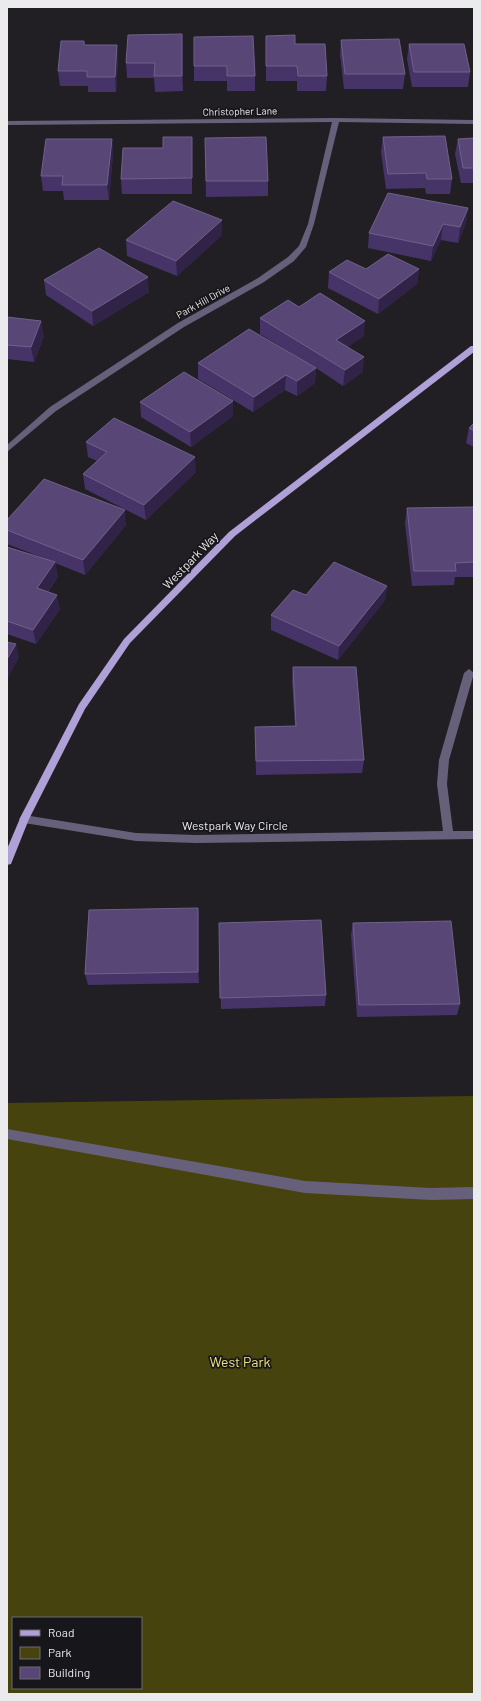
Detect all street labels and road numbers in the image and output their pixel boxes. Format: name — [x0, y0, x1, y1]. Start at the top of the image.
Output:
street label: Christopher Lane — [203, 104, 277, 118]
street label: Park Hill Drive — [174, 281, 232, 321]
street label: Westpark Way — [159, 528, 221, 591]
street label: Westpark Way Circle — [182, 818, 288, 832]

